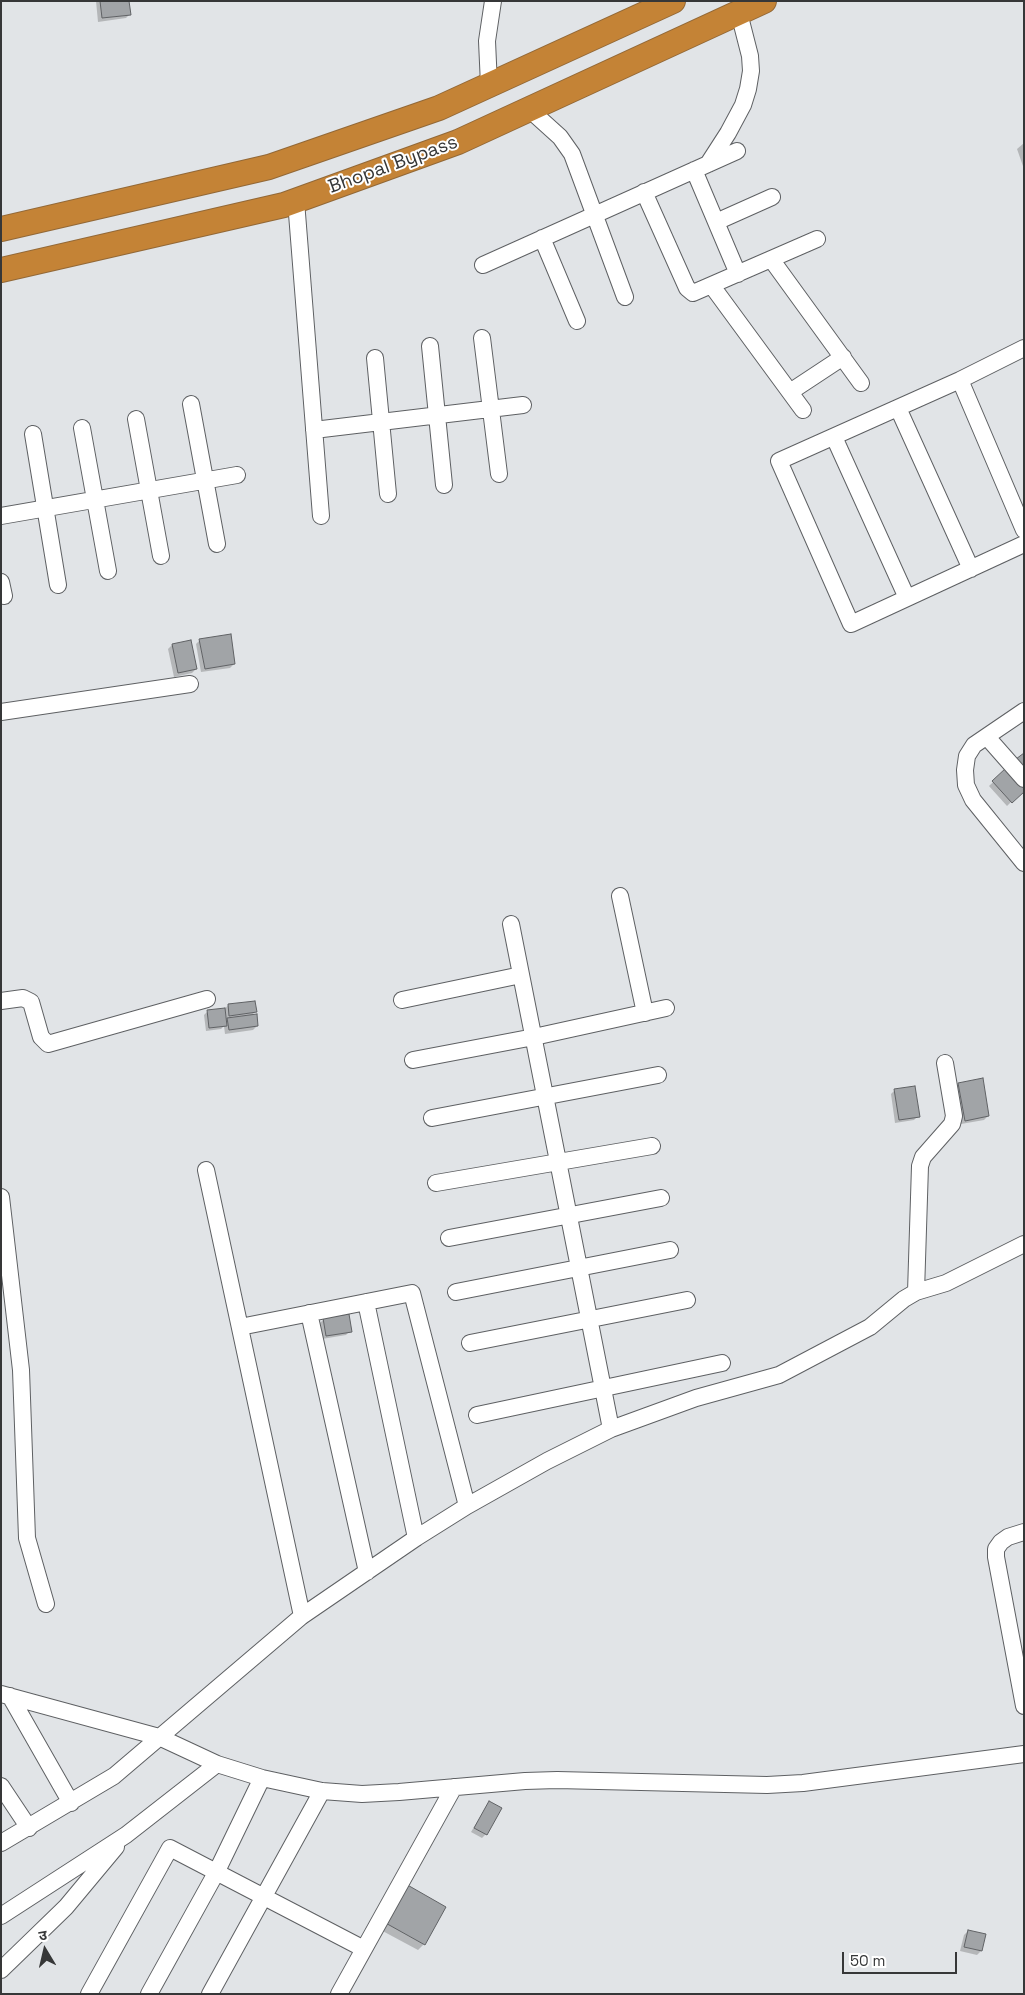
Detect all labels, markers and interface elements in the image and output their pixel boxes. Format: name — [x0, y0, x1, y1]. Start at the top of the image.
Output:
street label: Bhopal Bypass — [325, 131, 461, 199]
north arrow — [20, 1925, 70, 1975]
text: उ — [37, 1926, 48, 1945]
scale bar — [845, 1942, 960, 1974]
text: 50 m — [850, 1951, 885, 1970]

